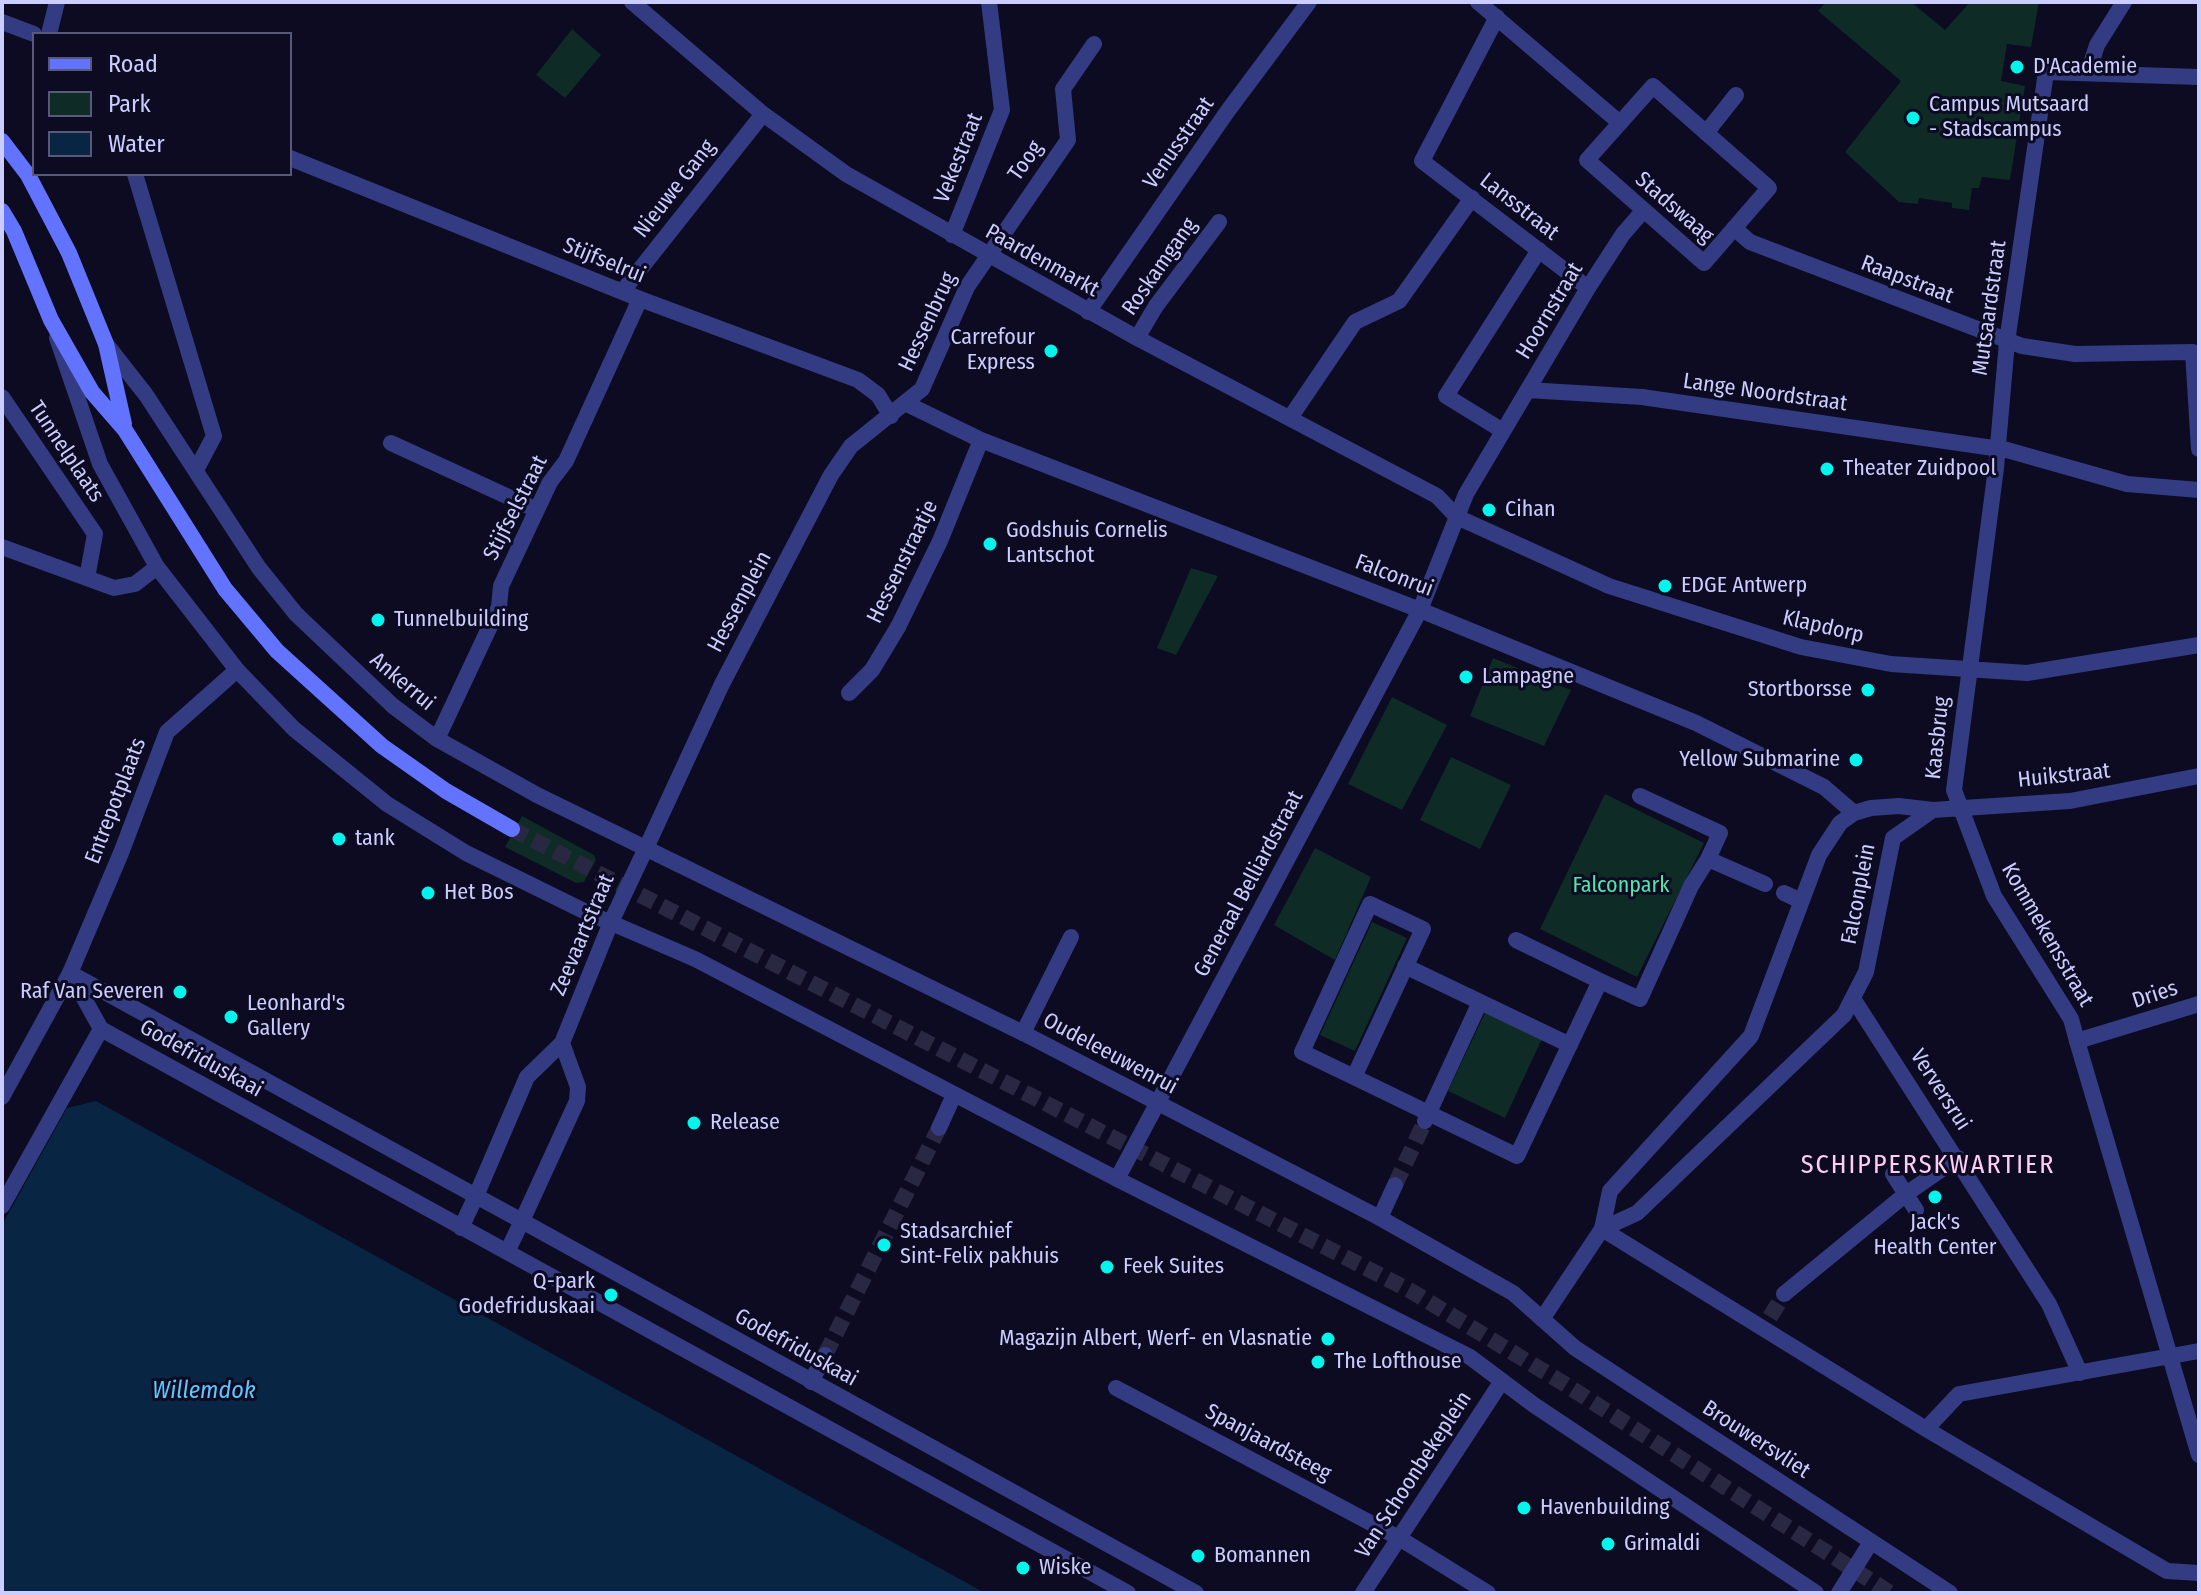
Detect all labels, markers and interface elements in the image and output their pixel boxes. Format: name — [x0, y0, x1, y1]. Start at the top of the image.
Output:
legend — [32, 32, 292, 176]
text: Road — [108, 50, 158, 78]
place label: D'Academie — [2033, 54, 2137, 80]
marker: D'Academie — [2008, 58, 2026, 76]
text: Park — [108, 90, 151, 118]
street label: Venusstraat — [1138, 92, 1220, 194]
place label: Campus Mutsaard - Stadscampus — [1929, 92, 2089, 144]
street label: Vekestraat — [929, 109, 989, 207]
marker: Campus Mutsaard - Stadscampus — [1904, 109, 1922, 127]
text: Water — [108, 130, 165, 158]
street label: Nieuwe Gang — [629, 135, 721, 243]
street label: Toog — [1003, 136, 1049, 186]
street label: Stadswaag — [1629, 167, 1719, 249]
street label: Lansstraat — [1474, 168, 1564, 246]
street label: Roskamgang — [1117, 213, 1203, 321]
street label: Paardenmarkt — [981, 219, 1103, 303]
street label: Stijfselrui — [559, 233, 649, 289]
street label: Mutsaardstraat — [1967, 239, 2013, 377]
street label: Raapstraat — [1857, 250, 1957, 310]
street label: Hoornstraat — [1511, 258, 1589, 364]
street label: Hessenbrug — [894, 268, 962, 376]
place label: Carrefour Express — [950, 325, 1035, 376]
marker: Carrefour Express — [1042, 342, 1060, 360]
street label: Lange Noordstraat — [1681, 368, 1849, 418]
street label: Tunnelplaats — [23, 396, 109, 508]
street label: Stijfselstraat — [478, 451, 554, 565]
place label: Theater Zuidpool — [1843, 456, 1996, 482]
marker: Theater Zuidpool — [1818, 460, 1836, 478]
street label: Hessenstraatje — [862, 496, 944, 628]
place label: Cihan — [1505, 497, 1556, 523]
marker: Cihan — [1480, 501, 1498, 519]
place label: Godshuis Cornelis Lantschot — [1006, 518, 1168, 570]
marker: Godshuis Cornelis Lantschot — [981, 535, 999, 553]
street label: Hessenplein — [702, 547, 778, 657]
street label: Falconrui — [1351, 549, 1437, 603]
place label: EDGE Antwerp — [1681, 573, 1807, 599]
marker: EDGE Antwerp — [1656, 577, 1674, 595]
street label: Klapdorp — [1780, 605, 1866, 649]
place label: Tunnelbuilding — [394, 607, 528, 633]
marker: Tunnelbuilding — [369, 611, 387, 629]
street label: Ankerrui — [364, 647, 440, 717]
place label: Lampagne — [1482, 664, 1574, 690]
marker: Lampagne — [1457, 668, 1475, 686]
place label: Stortborsse — [1748, 677, 1852, 703]
marker: Stortborsse — [1859, 681, 1877, 699]
street label: Kaasbrug — [1921, 695, 1955, 781]
street label: Entrepotplaats — [80, 734, 152, 868]
place label: Yellow Submarine — [1679, 747, 1840, 773]
marker: Yellow Submarine — [1847, 751, 1865, 769]
street label: Huikstraat — [2016, 758, 2112, 794]
street label: Generaal Belliardstraat — [1189, 786, 1309, 982]
place label: tank — [355, 826, 395, 852]
marker: tank — [330, 830, 348, 848]
street label: Falconplein — [1836, 841, 1882, 947]
street label: Kommekensstraat — [1995, 858, 2099, 1012]
street label: Zeevaartstraat — [546, 870, 620, 1000]
park label: Falconpark — [1573, 873, 1669, 899]
place label: Het Bos — [444, 880, 514, 906]
marker: Het Bos — [419, 884, 437, 902]
street label: Dries — [2129, 975, 2181, 1015]
place label: Raf Van Severen — [20, 979, 164, 1005]
marker: Raf Van Severen — [171, 983, 189, 1001]
place label: Leonhard's Gallery — [247, 991, 345, 1042]
street label: Oudeleeuwenrui — [1038, 1007, 1182, 1101]
marker: Leonhard's Gallery — [222, 1008, 240, 1026]
street label: Godefriduskaai — [135, 1014, 267, 1104]
street label: Verversrui — [1904, 1045, 1976, 1135]
place label: Release — [710, 1110, 780, 1136]
marker: Release — [685, 1114, 703, 1132]
district label: SCHIPPERSKWARTIER — [1801, 1150, 2055, 1182]
marker: Jack's Health Center — [1926, 1188, 1944, 1206]
place label: Jack's Health Center — [1874, 1210, 1996, 1262]
place label: Stadsarchief Sint-Felix pakhuis — [900, 1219, 1059, 1270]
marker: Stadsarchief Sint-Felix pakhuis — [875, 1236, 893, 1254]
place label: Feek Suites — [1123, 1254, 1224, 1280]
marker: Feek Suites — [1098, 1258, 1116, 1276]
place label: Q-park Godefriduskaai — [459, 1269, 595, 1320]
marker: Q-park Godefriduskaai — [602, 1286, 620, 1304]
street label: Godefriduskaai — [730, 1303, 862, 1393]
place label: Magazijn Albert, Werf- en Vlasnatie — [999, 1326, 1312, 1352]
marker: Magazijn Albert, Werf- en Vlasnatie — [1319, 1330, 1337, 1348]
place label: The Lofthouse — [1334, 1349, 1462, 1375]
marker: The Lofthouse — [1309, 1353, 1327, 1371]
water label: Willemdok — [152, 1377, 256, 1405]
street label: Van Schoonbekeplein — [1350, 1387, 1478, 1563]
street label: Brouwersvliet — [1697, 1395, 1815, 1485]
street label: Spanjaardsteeg — [1200, 1399, 1336, 1487]
place label: Havenbuilding — [1540, 1495, 1670, 1521]
marker: Havenbuilding — [1515, 1499, 1533, 1517]
place label: Grimaldi — [1624, 1531, 1700, 1557]
marker: Grimaldi — [1599, 1535, 1617, 1553]
place label: Bomannen — [1214, 1543, 1311, 1569]
marker: Bomannen — [1189, 1547, 1207, 1565]
place label: Wiske — [1039, 1555, 1091, 1581]
marker: Wiske — [1014, 1559, 1032, 1577]

